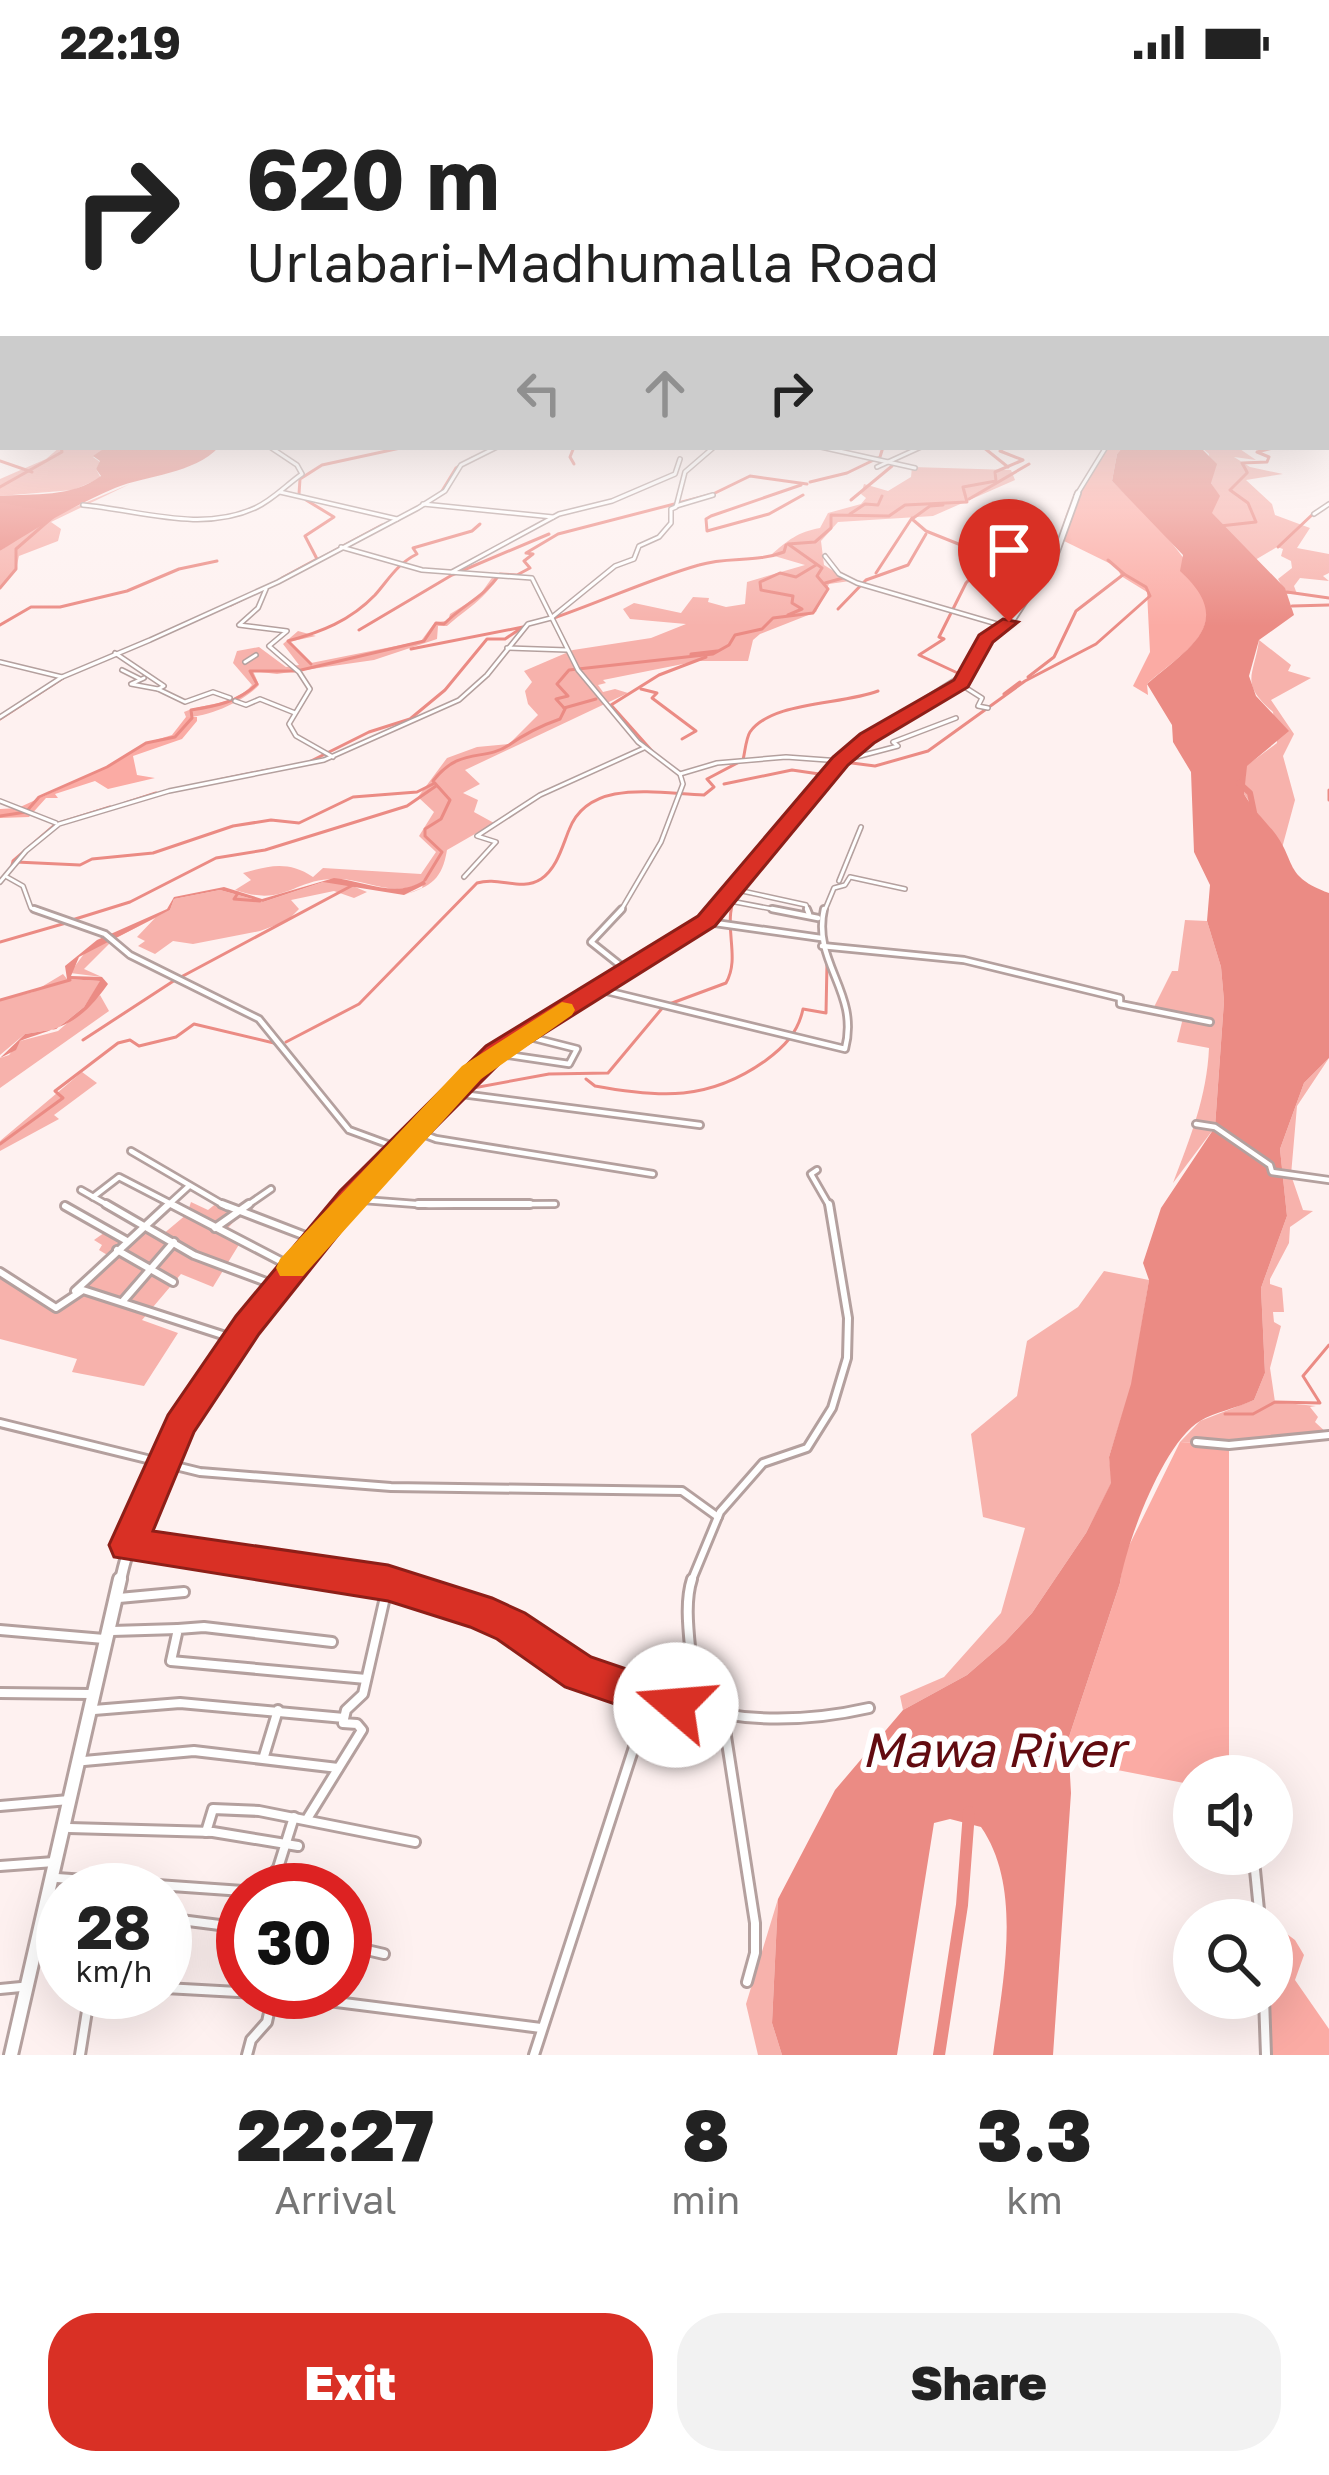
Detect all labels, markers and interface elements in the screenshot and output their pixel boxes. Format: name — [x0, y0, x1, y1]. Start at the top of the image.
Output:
text: 22:19 — [60, 15, 181, 69]
text: 620 m — [246, 128, 500, 228]
icon: right — [48, 132, 204, 288]
text: Urlabari-Madhumalla Road — [246, 229, 939, 294]
icon: left — [506, 360, 572, 426]
icon: ahead — [632, 360, 698, 426]
icon: right — [758, 360, 824, 426]
pin — [958, 499, 1060, 622]
icon: arrive — [976, 517, 1042, 583]
position arrow — [613, 1642, 739, 1768]
water label: Mawa River — [862, 1720, 1131, 1778]
map controls — [1173, 1755, 1293, 2019]
button: sound — [1173, 1755, 1293, 1875]
speed limit sign: 30 — [216, 1863, 372, 2019]
text: 28 — [76, 1890, 151, 1962]
button: search — [1173, 1899, 1293, 2019]
text: km/h — [76, 1953, 152, 1989]
text: 22:27 — [237, 2090, 434, 2177]
text: 8 — [682, 2090, 729, 2177]
text: 3.3 — [977, 2090, 1092, 2177]
text: Arrival — [275, 2176, 397, 2223]
text: min — [671, 2176, 740, 2223]
text: km — [1006, 2176, 1063, 2223]
button: Exit — [48, 2313, 653, 2451]
button: Share — [677, 2313, 1281, 2451]

